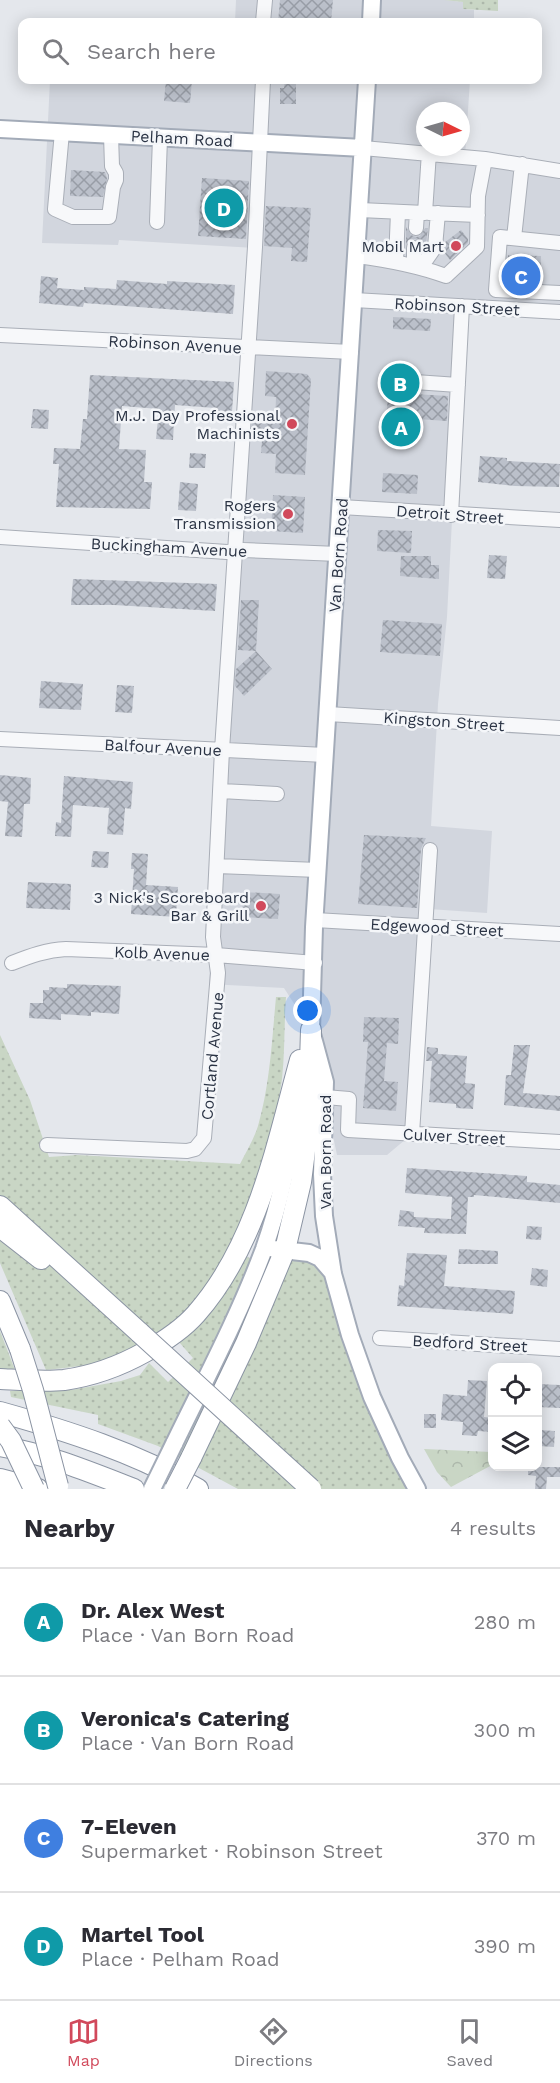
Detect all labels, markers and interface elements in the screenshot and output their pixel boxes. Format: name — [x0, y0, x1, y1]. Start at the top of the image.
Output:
search box — [18, 18, 542, 84]
icon: search — [39, 35, 72, 68]
text: Search here — [87, 39, 216, 64]
north arrow — [416, 102, 470, 156]
street label: Pelham Road — [130, 126, 234, 151]
pin: D — [204, 186, 244, 230]
place label: Mobil Mart — [361, 237, 444, 256]
marker: Mobil Mart — [449, 239, 463, 253]
pin: C — [502, 254, 540, 298]
street label: Robinson Street — [394, 294, 521, 319]
street label: Robinson Avenue — [108, 332, 242, 357]
pin: B — [380, 360, 420, 406]
pin: A — [382, 404, 420, 450]
place label: M.J. Day Professional Machinists — [115, 406, 280, 443]
marker: M.J. Day Professional Machinists — [285, 417, 299, 431]
place label: Rogers Transmission — [174, 496, 276, 533]
street label: Van Born Road — [325, 497, 352, 613]
street label: Detroit Street — [396, 501, 505, 528]
marker: Rogers Transmission — [281, 507, 295, 521]
street label: Buckingham Avenue — [90, 534, 248, 561]
street label: Kingston Street — [383, 708, 505, 735]
street label: Balfour Avenue — [104, 735, 222, 760]
place label: 3 Nick's Scoreboard Bar & Grill — [93, 888, 249, 925]
marker: 3 Nick's Scoreboard Bar & Grill — [254, 899, 268, 913]
street label: Edgewood Street — [370, 915, 504, 940]
street label: Kolb Avenue — [114, 942, 210, 965]
street label: Cortland Avenue — [197, 991, 228, 1121]
your location — [293, 996, 322, 1025]
street label: Van Born Road — [316, 1095, 335, 1209]
street label: Culver Street — [402, 1124, 506, 1149]
street label: Bedford Street — [412, 1331, 528, 1356]
map controls — [488, 1363, 542, 1471]
button: locate — [488, 1363, 542, 1417]
button: layers — [488, 1417, 542, 1471]
text: Nearby — [24, 1513, 115, 1543]
text: 4 results — [450, 1516, 536, 1540]
text: Dr. Alex West — [81, 1598, 224, 1623]
text: A — [37, 1610, 50, 1634]
text: 280 m — [474, 1610, 536, 1634]
text: Place · Van Born Road — [81, 1623, 294, 1647]
text: Veronica's Catering — [81, 1706, 289, 1731]
text: B — [37, 1718, 50, 1742]
text: 300 m — [474, 1718, 536, 1742]
text: Place · Van Born Road — [81, 1731, 294, 1755]
text: 7-Eleven — [81, 1814, 177, 1839]
text: C — [37, 1826, 50, 1850]
text: 370 m — [476, 1826, 536, 1850]
text: Supermarket · Robinson Street — [81, 1839, 383, 1863]
text: Martel Tool — [81, 1922, 204, 1947]
text: D — [36, 1934, 51, 1958]
text: 390 m — [474, 1934, 536, 1958]
text: Place · Pelham Road — [81, 1947, 280, 1971]
tab: Map — [67, 2015, 100, 2070]
tab: Directions — [234, 2015, 313, 2070]
tab: Saved — [447, 2015, 493, 2070]

